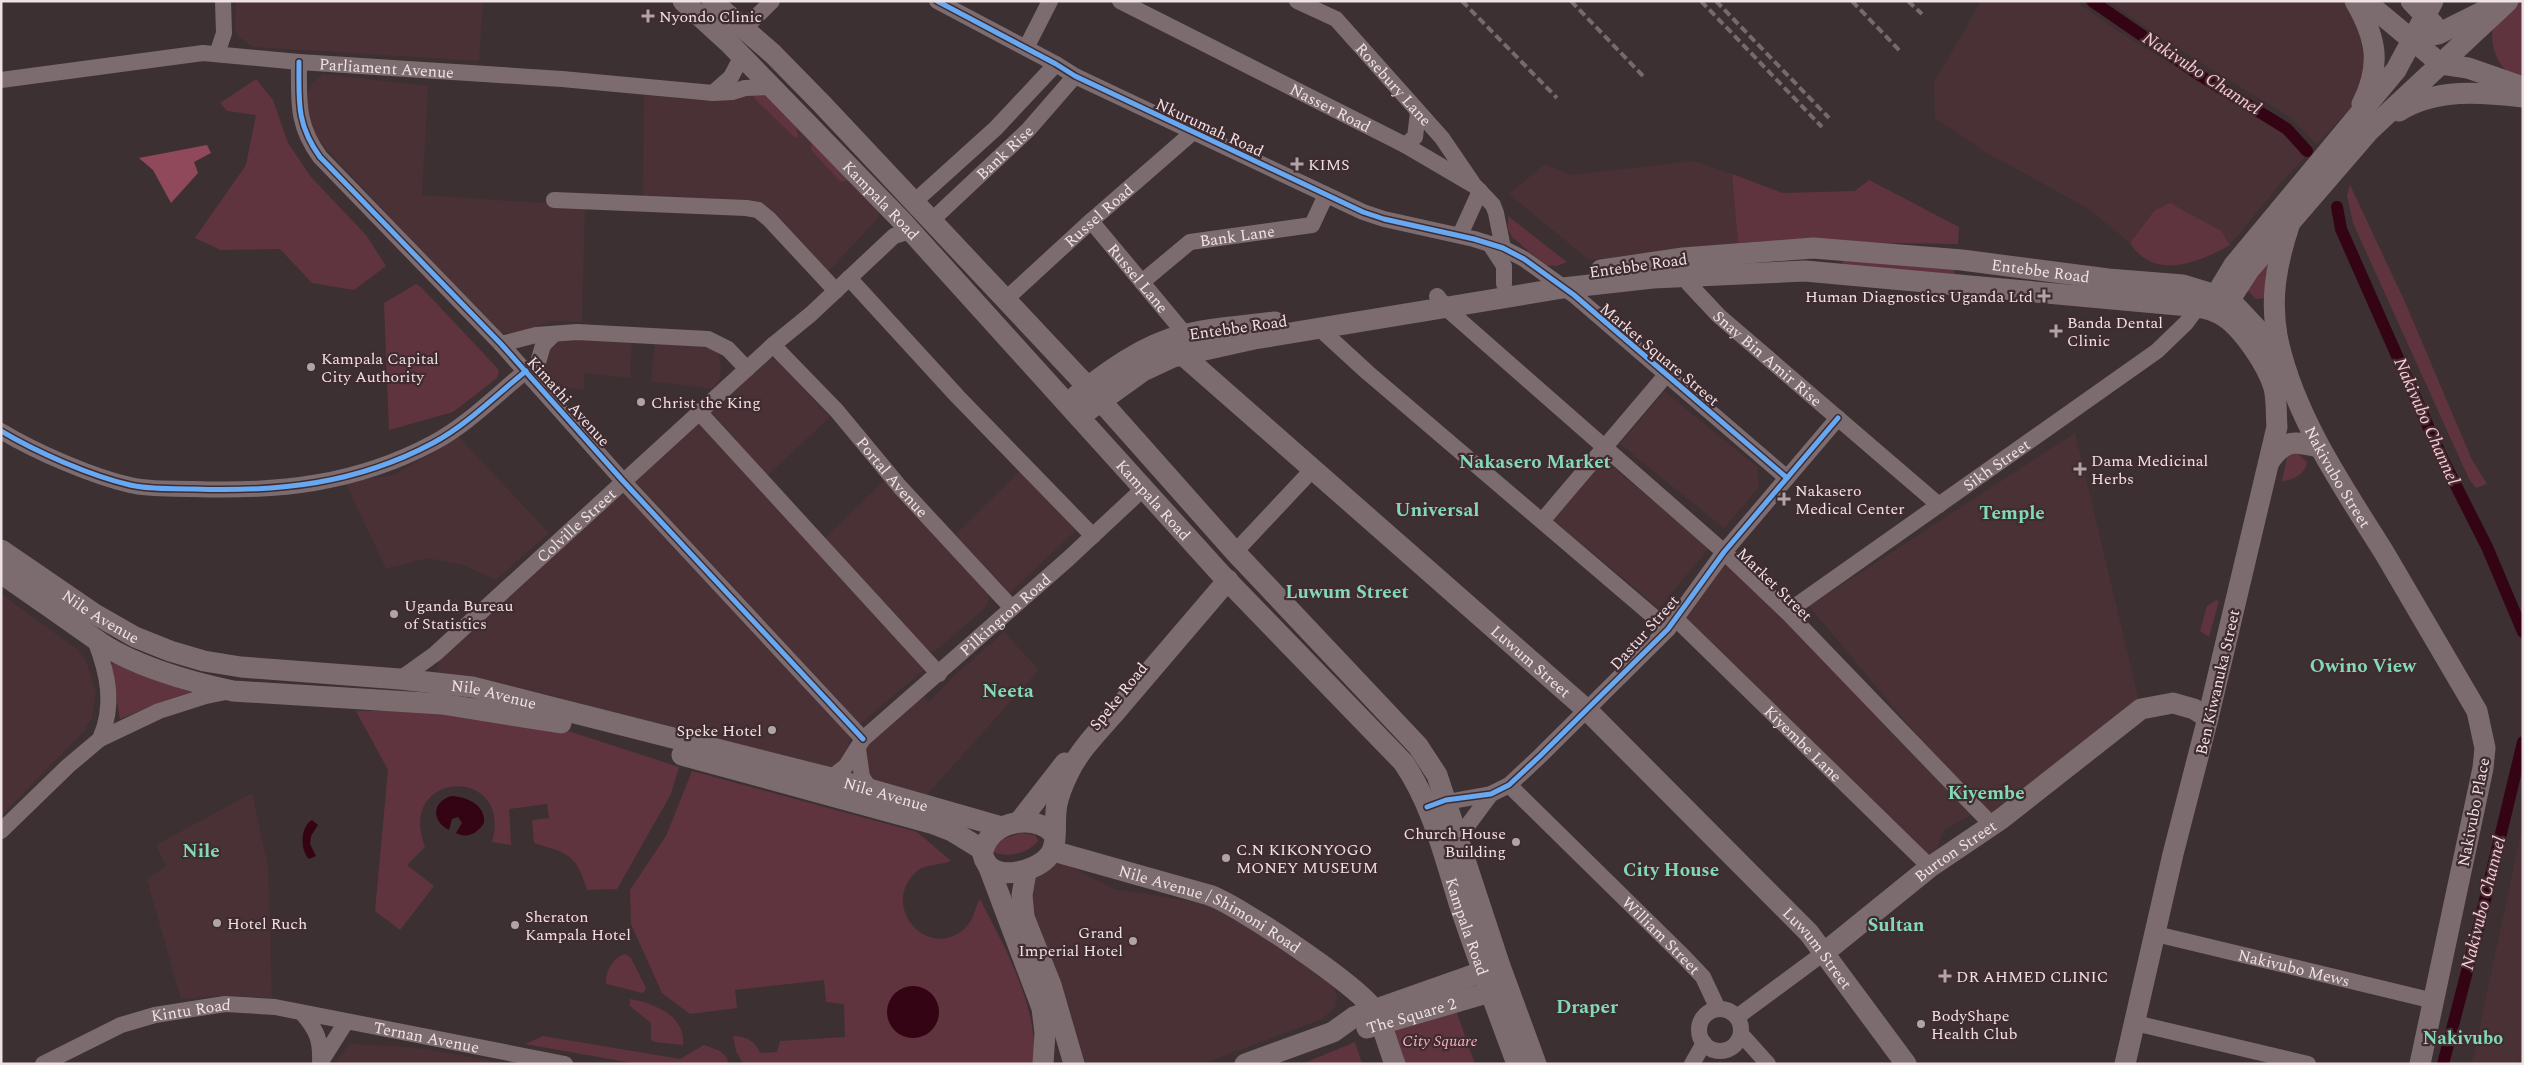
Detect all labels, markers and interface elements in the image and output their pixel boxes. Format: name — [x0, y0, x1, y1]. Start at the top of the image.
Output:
place label: Nyondo Clinic — [659, 5, 762, 29]
marker: Nyondo Clinic — [641, 9, 655, 23]
water label: Nakivubo Channel — [2137, 25, 2267, 122]
street label: Rosebury Lane — [1349, 38, 1437, 132]
street label: Parliament Avenue — [318, 52, 455, 85]
street label: Nasser Road — [1285, 78, 1375, 139]
street label: Nkurumah Road — [1152, 92, 1268, 163]
street label: Bank Rise — [971, 120, 1039, 186]
place label: KIMS — [1308, 153, 1350, 177]
street label: Kampala Road — [836, 155, 925, 246]
marker: KIMS — [1290, 157, 1304, 171]
street label: Russel Road — [1059, 178, 1139, 253]
street label: Bank Lane — [1198, 219, 1276, 254]
street label: Russel Lane — [1101, 238, 1174, 319]
street label: Entebbe Road — [1588, 247, 1689, 285]
street label: Entebbe Road — [1990, 253, 2091, 290]
place label: Human Diagnostics Uganda Ltd — [1805, 285, 2033, 309]
marker: Human Diagnostics Uganda Ltd — [2037, 289, 2051, 303]
street label: Market Square Street — [1594, 297, 1725, 412]
street label: Snay Bin Amir Rise — [1707, 305, 1827, 413]
street label: Entebbe Road — [1188, 309, 1289, 347]
place label: Banda Dental Clinic — [2067, 311, 2163, 353]
marker: Banda Dental Clinic — [2049, 324, 2063, 338]
place label: Kampala Capital City Authority — [321, 347, 439, 389]
street label: Kimathi Avenue — [521, 351, 616, 452]
water label: Nakivubo Channel — [2386, 353, 2467, 490]
marker: Kampala Capital City Authority — [305, 361, 317, 373]
place label: Christ the King — [651, 391, 761, 415]
marker: Christ the King — [635, 396, 647, 408]
street label: Nakivubo Street — [2298, 422, 2377, 533]
street label: Portal Avenue — [850, 432, 933, 523]
street label: Sikh Street — [1958, 433, 2036, 497]
district label: Nakasero Market — [1459, 448, 1611, 477]
place label: Dama Medicinal Herbs — [2091, 449, 2208, 491]
street label: Kampala Road — [1110, 454, 1196, 546]
marker: Dama Medicinal Herbs — [2073, 462, 2087, 476]
place label: Nakasero Medical Center — [1795, 479, 1905, 521]
street label: Colville Street — [531, 483, 622, 569]
marker: Nakasero Medical Center — [1777, 492, 1791, 506]
district label: Universal — [1395, 496, 1479, 525]
district label: Temple — [1979, 499, 2045, 528]
street label: Market Street — [1731, 542, 1818, 627]
street label: Pilkington Road — [954, 568, 1057, 662]
district label: Luwum Street — [1285, 578, 1409, 607]
street label: Nile Avenue — [57, 584, 144, 650]
street label: Dastur Street — [1604, 589, 1685, 676]
place label: Uganda Bureau of Statistics — [404, 594, 513, 636]
street label: Ben Kiwanuka Street — [2190, 607, 2246, 757]
marker: Uganda Bureau of Statistics — [388, 608, 400, 620]
street label: Luwum Street — [1485, 620, 1576, 704]
district label: Owino View — [2310, 652, 2417, 681]
street label: Speke Road — [1084, 657, 1154, 736]
street label: Nile Avenue — [450, 674, 539, 716]
district label: Neeta — [982, 677, 1034, 706]
street label: Kiyembe Lane — [1758, 700, 1847, 788]
place label: Speke Hotel — [677, 719, 762, 743]
marker: Speke Hotel — [766, 724, 778, 736]
street label: Nakivubo Place — [2452, 756, 2496, 869]
street label: Nile Avenue — [841, 771, 931, 818]
district label: Kiyembe — [1947, 779, 2025, 808]
street label: Burton Street — [1909, 814, 2002, 888]
place label: Church House Building — [1404, 822, 1506, 864]
water label: Nakivubo Channel — [2454, 833, 2513, 973]
marker: Church House Building — [1510, 836, 1522, 848]
district label: Nile — [182, 837, 220, 866]
place label: C.N KIKONYOGO MONEY MUSEUM — [1236, 838, 1378, 880]
marker: C.N KIKONYOGO MONEY MUSEUM — [1220, 852, 1232, 864]
district label: City House — [1623, 856, 1719, 885]
street label: Nile Avenue / Shimoni Road — [1116, 859, 1305, 960]
street label: Kampala Road — [1439, 875, 1494, 979]
street label: William Street — [1616, 891, 1706, 981]
street label: Luwum Street — [1776, 902, 1858, 995]
place label: Sheraton Kampala Hotel — [525, 905, 631, 947]
district label: Sultan — [1867, 911, 1925, 940]
place label: Hotel Ruch — [227, 912, 307, 936]
marker: Hotel Ruch — [211, 917, 223, 929]
marker: Sheraton Kampala Hotel — [509, 919, 521, 931]
place label: Grand Imperial Hotel — [1019, 921, 1123, 963]
marker: Grand Imperial Hotel — [1127, 935, 1139, 947]
street label: Nakivubo Mews — [2235, 943, 2352, 993]
place label: DR AHMED CLINIC — [1956, 965, 2108, 989]
marker: DR AHMED CLINIC — [1938, 969, 1952, 983]
street label: The Square 2 — [1364, 992, 1459, 1041]
street label: Kintu Road — [149, 993, 231, 1028]
district label: Draper — [1556, 993, 1619, 1022]
place label: BodyShape Health Club — [1931, 1004, 2018, 1046]
street label: Ternan Avenue — [371, 1016, 481, 1060]
marker: BodyShape Health Club — [1915, 1018, 1927, 1030]
district label: Nakivubo — [2423, 1025, 2503, 1052]
park label: City Square — [1402, 1029, 1478, 1053]

